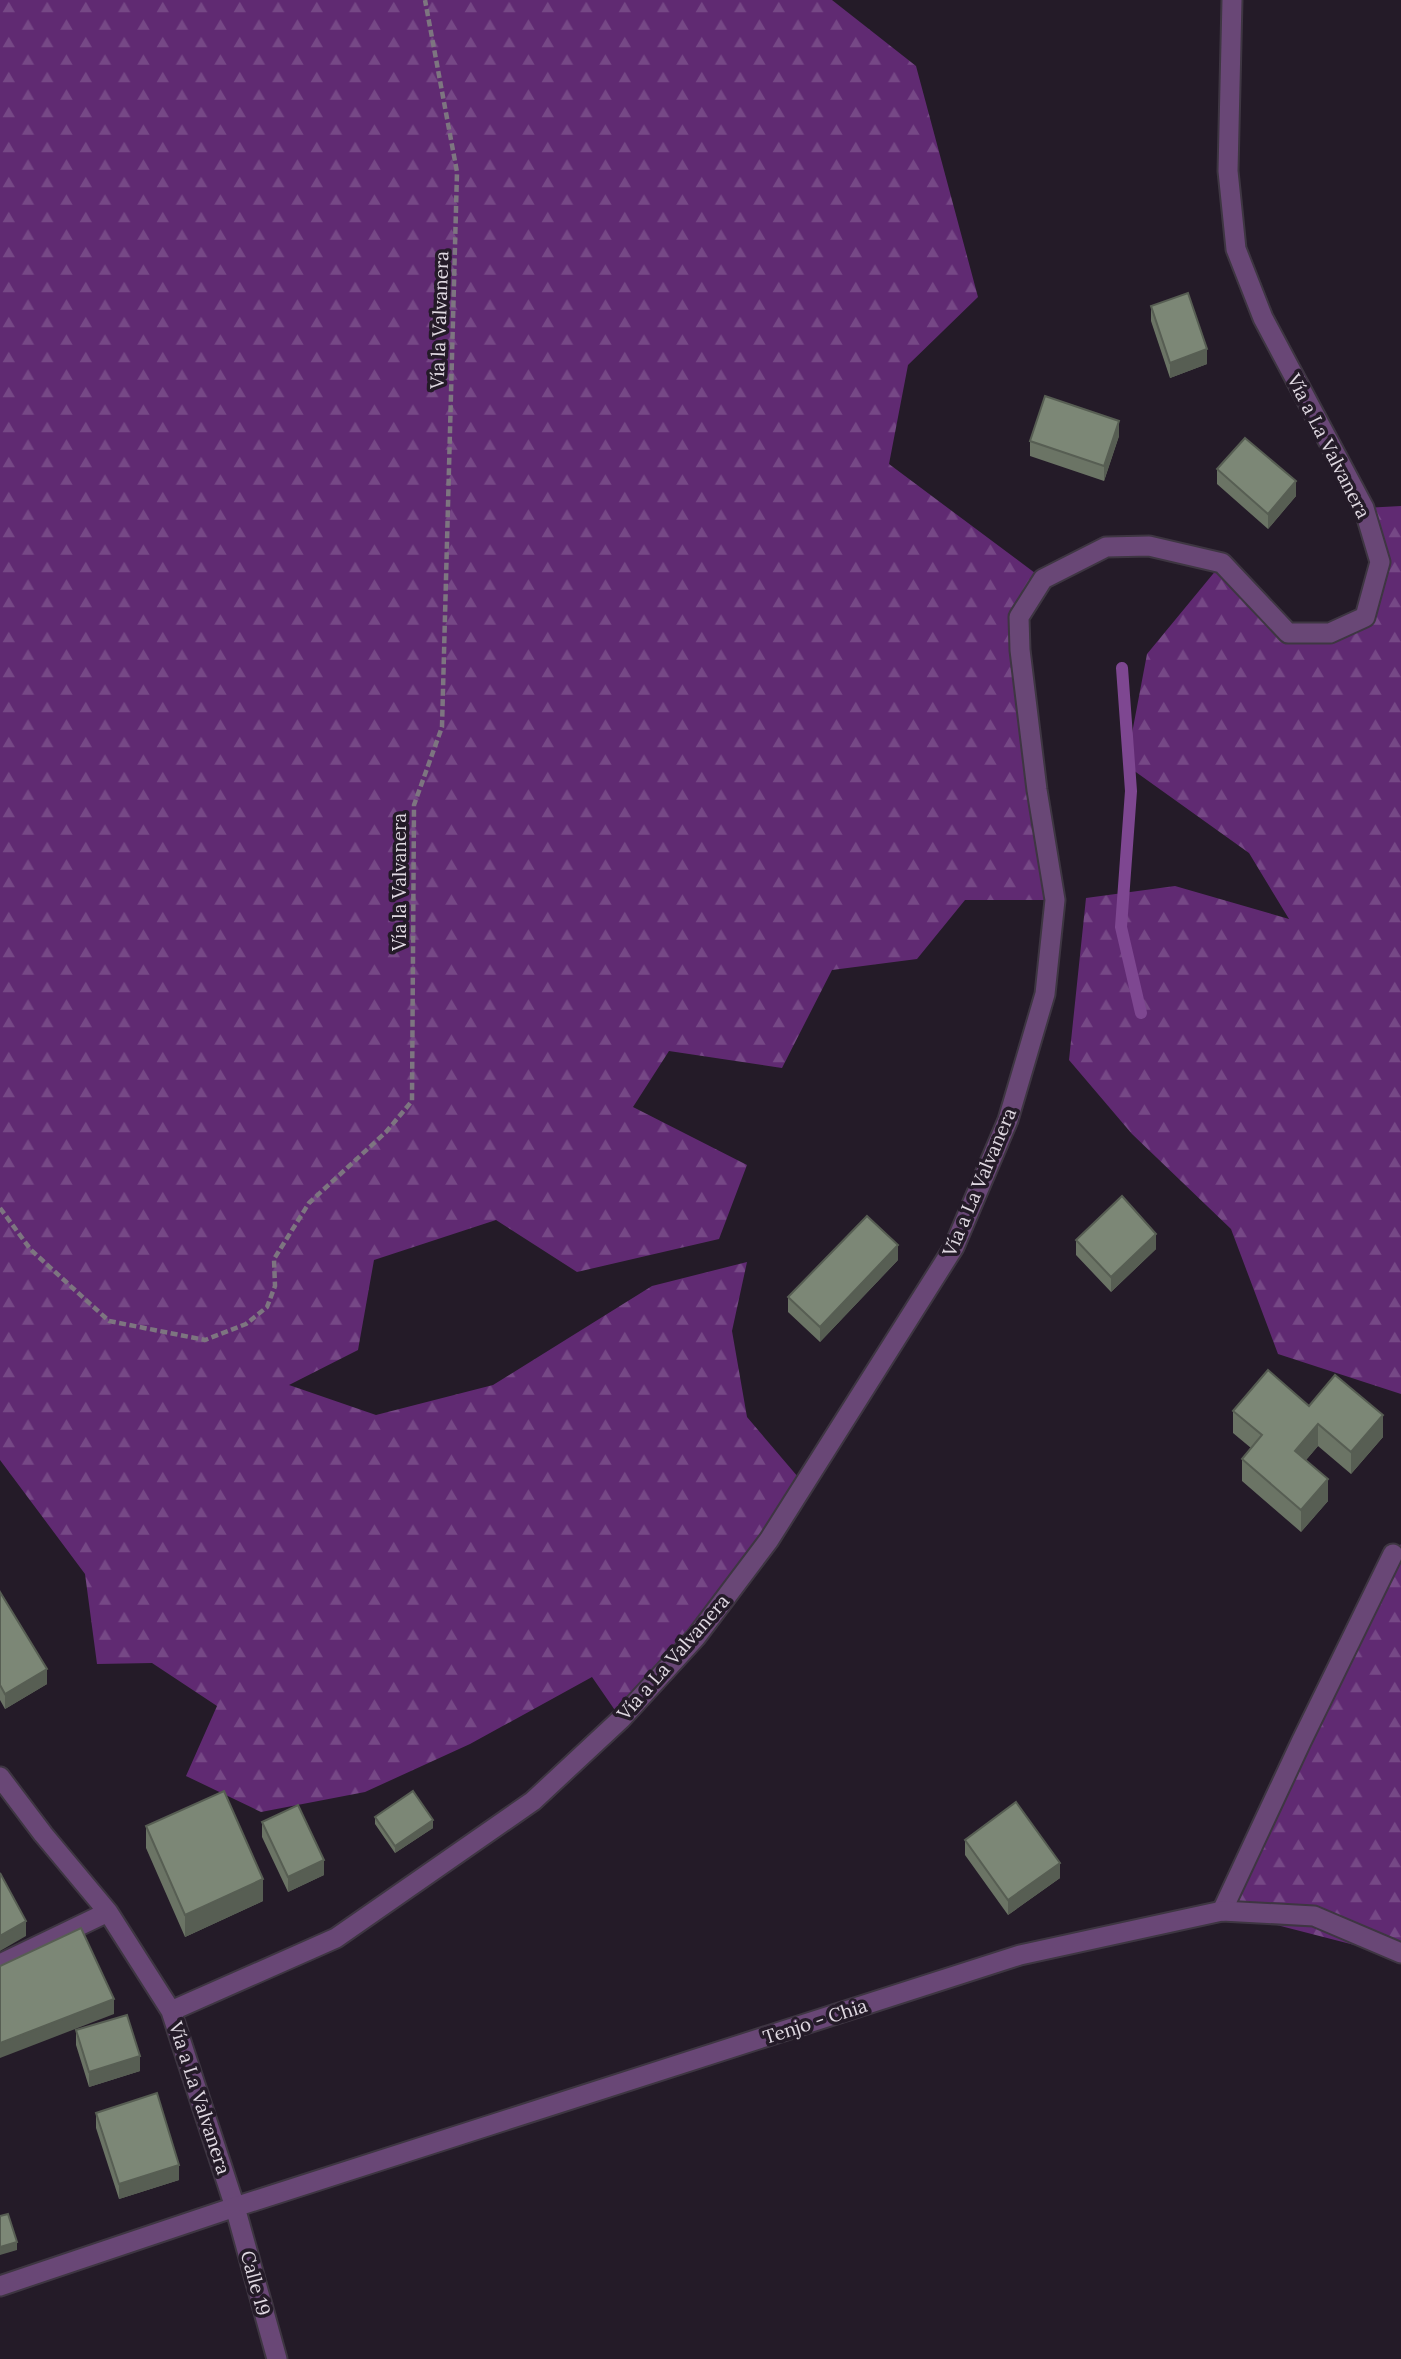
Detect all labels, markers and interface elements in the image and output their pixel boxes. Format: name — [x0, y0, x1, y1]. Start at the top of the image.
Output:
street label: Vía la Valvanera — [425, 250, 453, 390]
street label: Vía a La Valvanera — [1282, 369, 1376, 522]
street label: Vía la Valvanera — [387, 813, 411, 952]
street label: Vía a La Valvanera — [936, 1104, 1021, 1261]
street label: Vía a La Valvanera — [611, 1589, 734, 1726]
street label: Tenjo - Chia — [760, 1993, 870, 2049]
street label: Vía a La Valvanera — [164, 2018, 236, 2178]
street label: Calle 19 — [236, 2248, 276, 2318]

